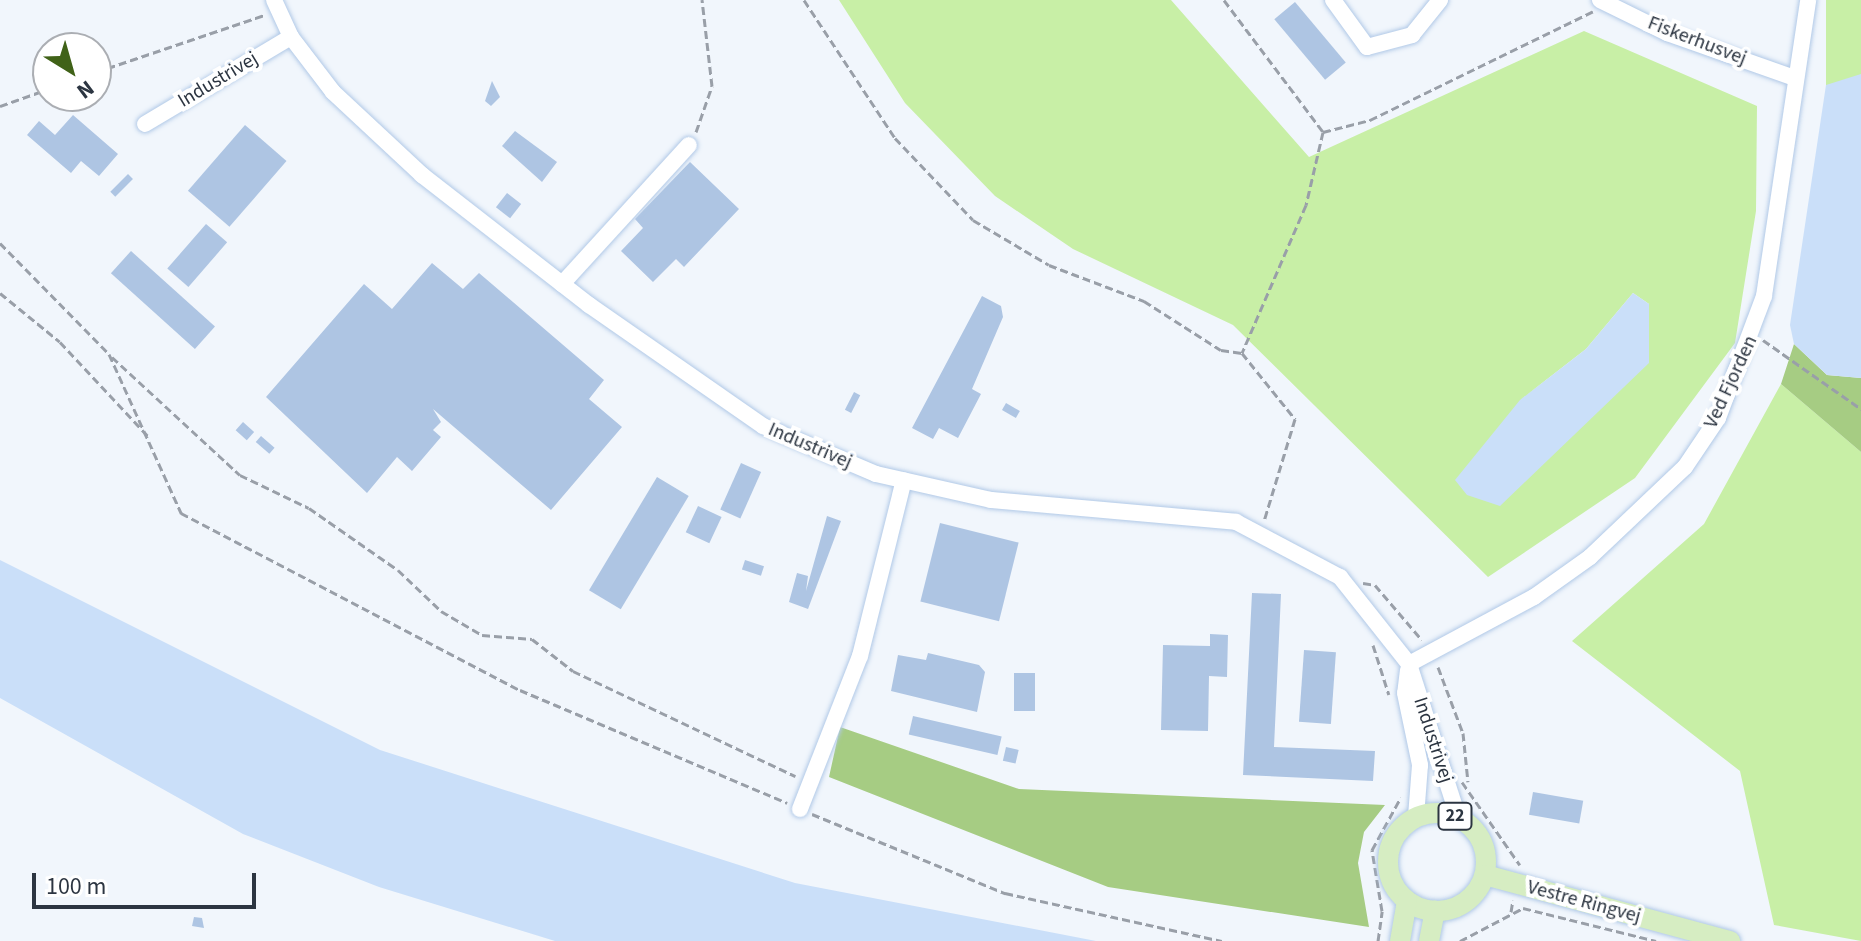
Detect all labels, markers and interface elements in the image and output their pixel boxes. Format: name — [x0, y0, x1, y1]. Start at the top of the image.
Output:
street label: Fiskerhusvej — [1644, 11, 1750, 71]
north arrow — [32, 32, 112, 112]
street label: Industrivej — [174, 47, 262, 113]
text: N — [70, 72, 101, 107]
street label: Ved Fjorden — [1699, 332, 1763, 432]
street label: Industrivej — [764, 418, 856, 474]
street label: Industrivej — [1408, 694, 1458, 786]
road number: 22 — [1437, 802, 1473, 830]
scale bar — [36, 857, 260, 907]
text: 100 m — [46, 869, 106, 904]
street label: Vestre Ringvej — [1525, 875, 1643, 929]

